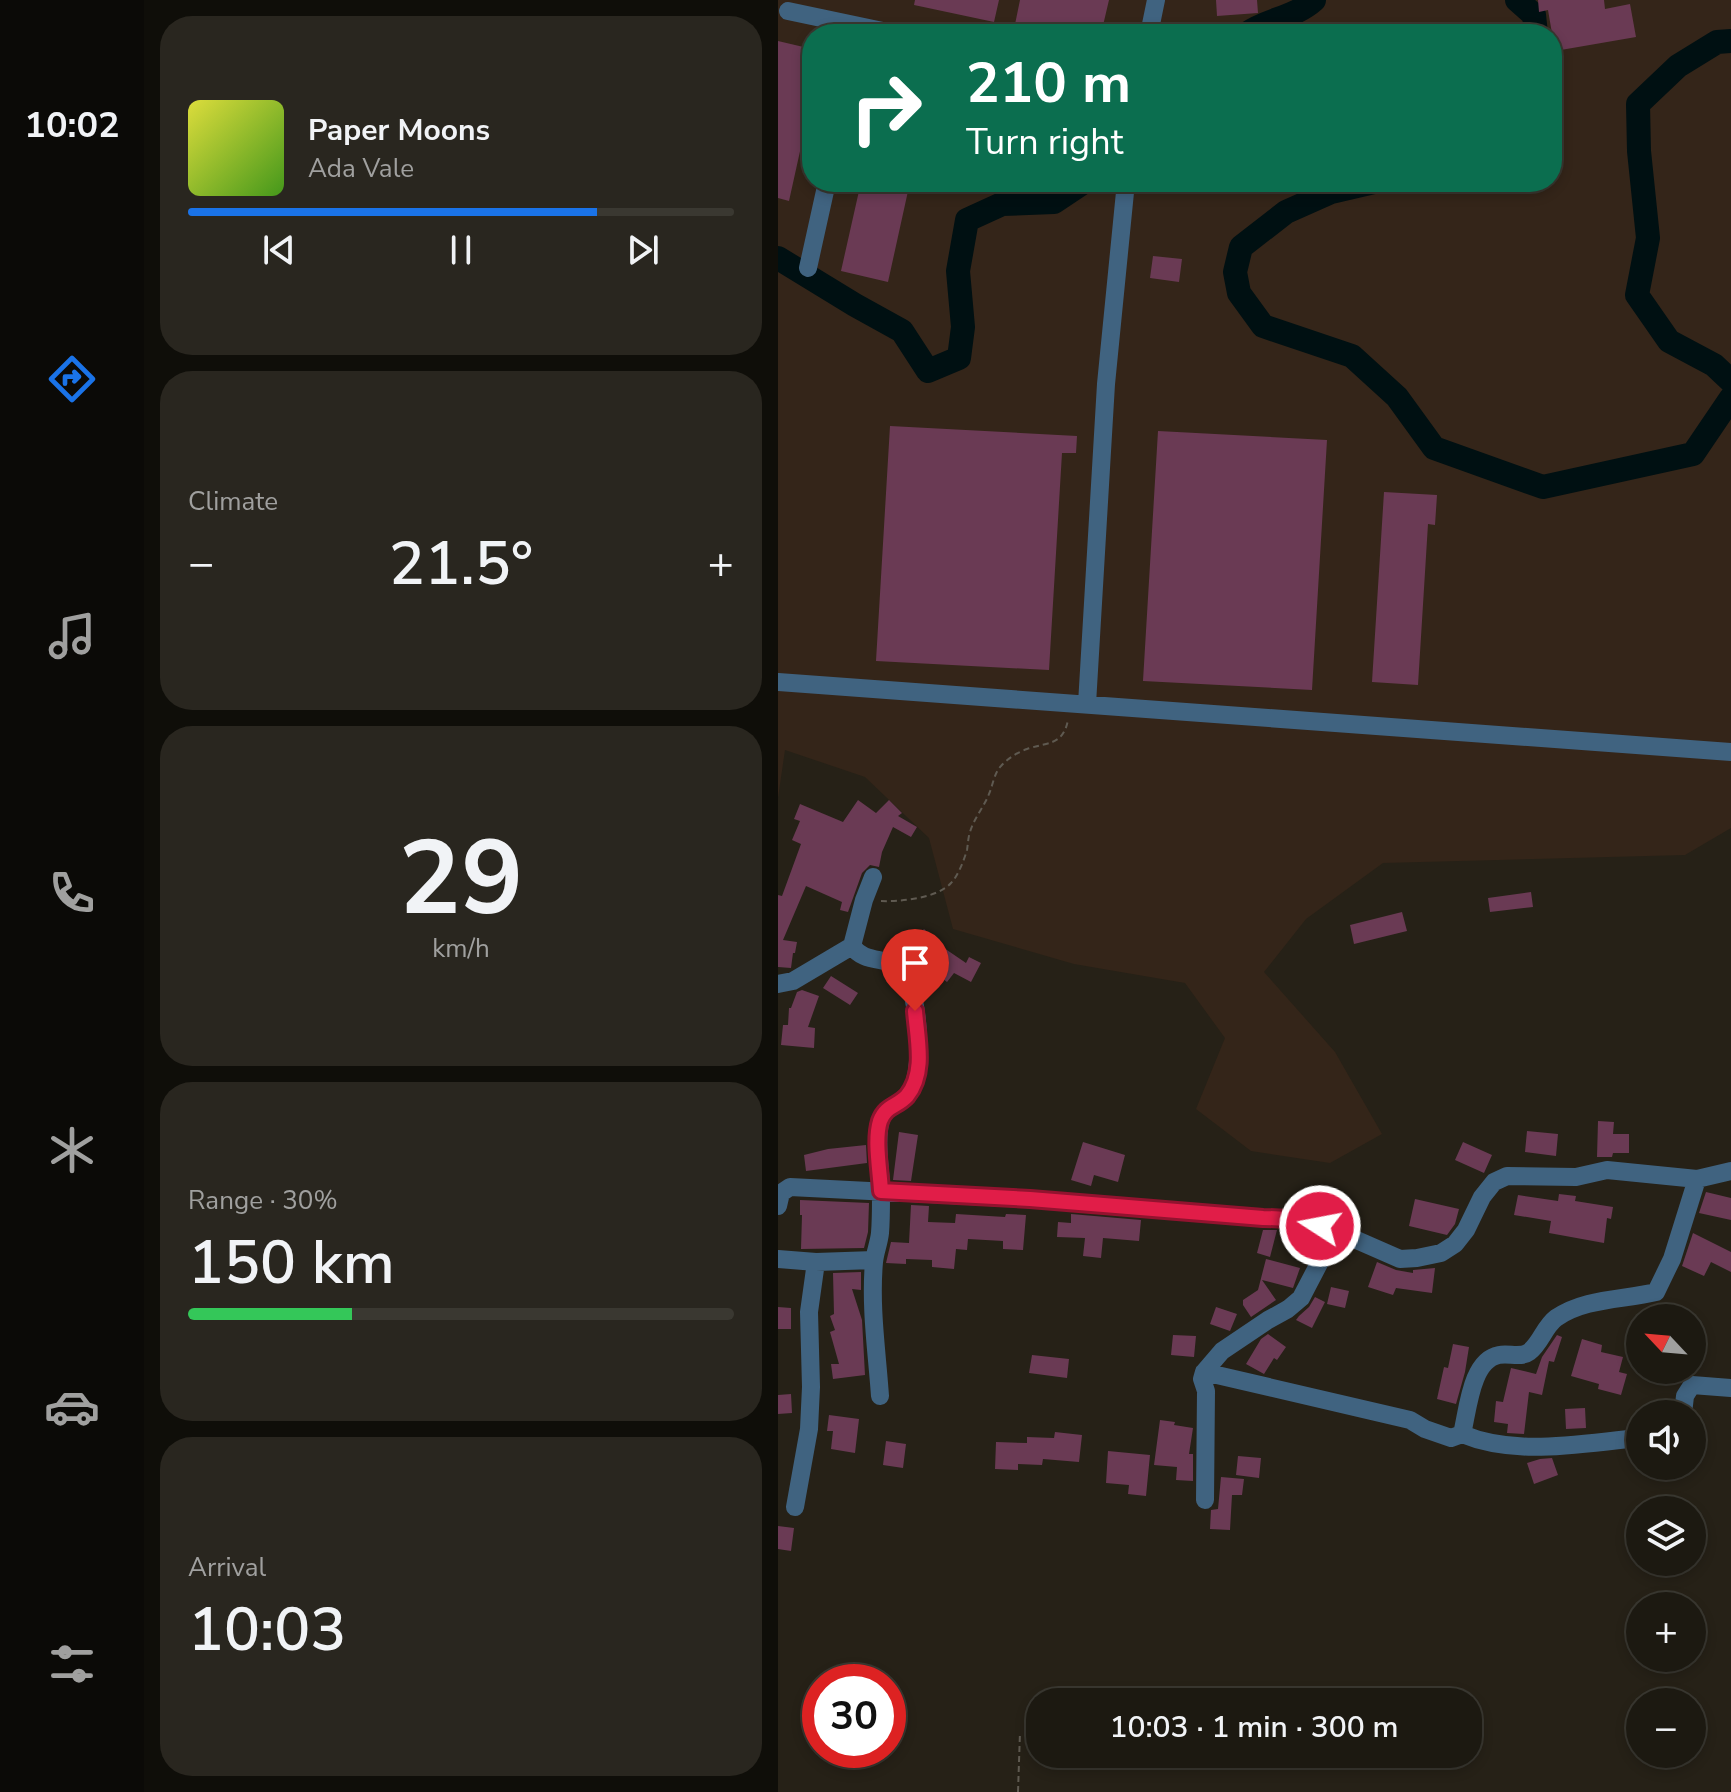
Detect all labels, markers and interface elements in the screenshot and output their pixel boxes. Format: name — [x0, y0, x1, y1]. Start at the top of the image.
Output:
text: 210 m — [966, 45, 1131, 122]
icon: right — [834, 56, 938, 160]
text: 10:02 — [24, 101, 120, 150]
text: Paper Moons — [308, 110, 490, 151]
text: Turn right — [966, 118, 1123, 167]
text: Ada Vale — [308, 151, 414, 186]
icon: previous — [257, 228, 301, 272]
icon: pause — [439, 228, 483, 272]
icon: next — [621, 228, 665, 272]
icon: directions — [44, 351, 100, 407]
text: Climate — [188, 484, 278, 519]
text: 21.5° — [389, 523, 533, 605]
text: − — [188, 534, 214, 594]
text: + — [708, 534, 734, 594]
icon: music — [44, 608, 100, 664]
text: 29 — [399, 808, 523, 950]
icon: phone — [44, 865, 100, 921]
pin — [881, 929, 949, 1011]
text: km/h — [432, 931, 490, 966]
icon: arrive — [893, 941, 937, 985]
icon: climate — [44, 1122, 100, 1178]
text: Range · 30% — [188, 1183, 338, 1218]
position arrow — [1278, 1184, 1362, 1268]
text: 150 km — [188, 1222, 395, 1304]
north arrow — [1626, 1304, 1706, 1384]
map controls — [1626, 1304, 1706, 1768]
icon: car — [44, 1379, 100, 1435]
button: sound — [1626, 1400, 1706, 1480]
button: layers — [1626, 1496, 1706, 1576]
text: Arrival — [188, 1550, 266, 1585]
text: 10:03 — [188, 1589, 346, 1671]
button: + — [1626, 1592, 1706, 1672]
icon: filters — [44, 1636, 100, 1692]
speed limit sign: 30 — [802, 1664, 906, 1768]
button: − — [1626, 1688, 1706, 1768]
text: 10:03 · 1 min · 300 m — [1109, 1707, 1399, 1748]

